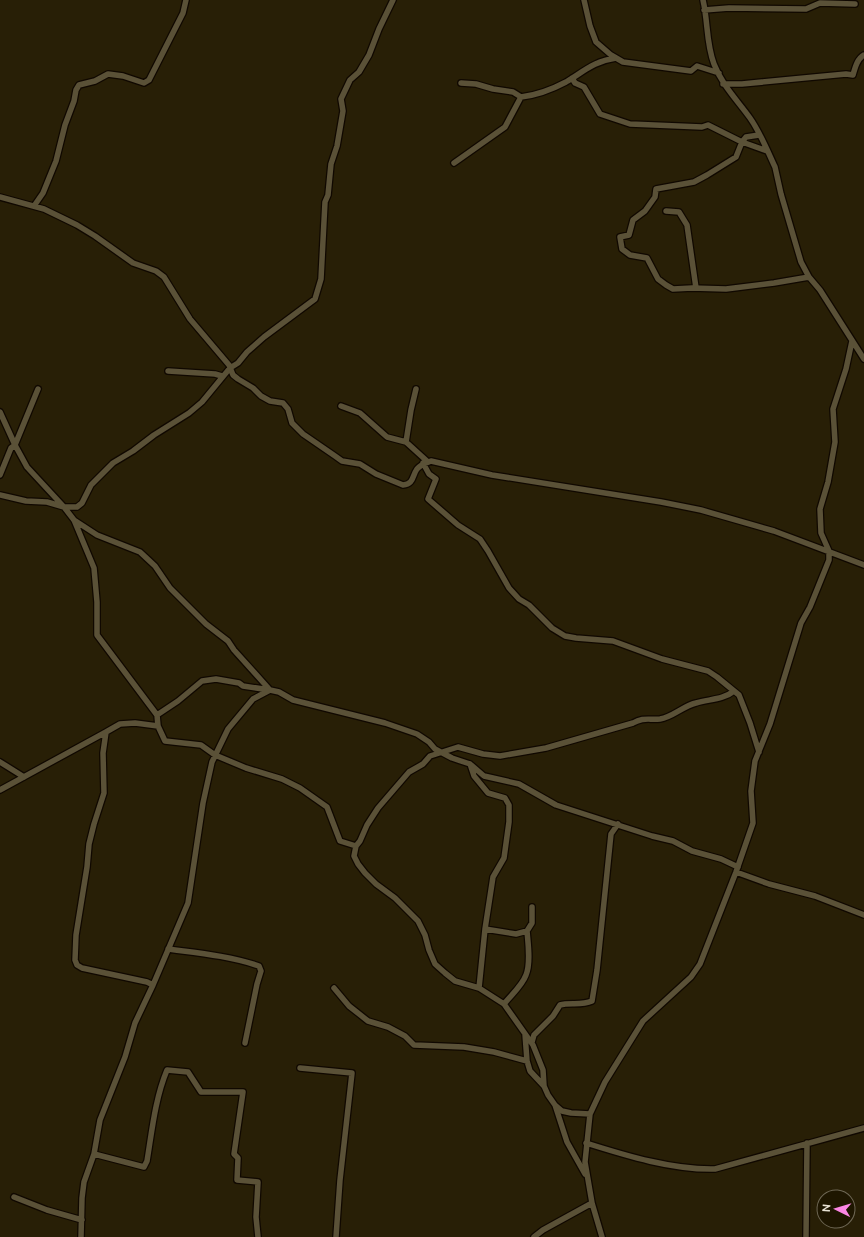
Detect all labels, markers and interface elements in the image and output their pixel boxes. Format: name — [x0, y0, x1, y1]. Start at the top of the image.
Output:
north arrow — [816, 1189, 856, 1229]
text: N — [820, 1204, 832, 1213]

